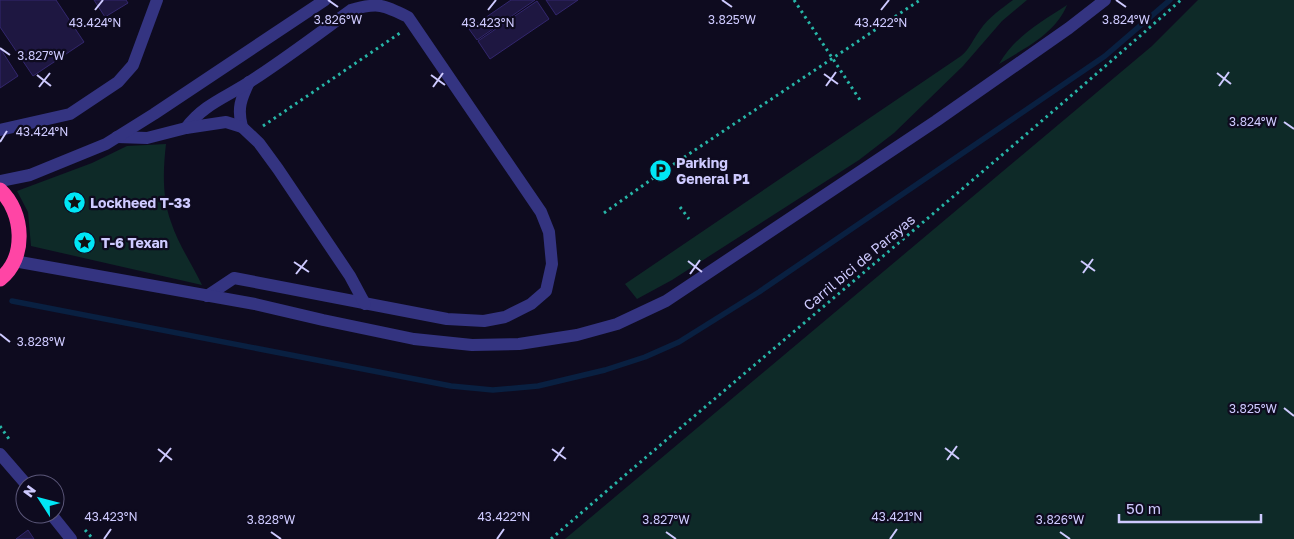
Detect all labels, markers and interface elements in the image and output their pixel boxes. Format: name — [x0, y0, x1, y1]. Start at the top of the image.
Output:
text: 3.826°W — [314, 12, 363, 27]
text: 3.825°W — [708, 12, 757, 27]
text: 3.824°W — [1102, 12, 1150, 27]
text: 43.424°N — [69, 15, 121, 30]
text: 43.423°N — [461, 15, 515, 30]
text: 43.422°N — [855, 15, 907, 30]
text: 3.827°W — [17, 48, 65, 63]
text: 3.824°W — [1229, 114, 1277, 129]
text: 43.424°N — [16, 124, 68, 139]
place label: Parking General P1 — [676, 154, 749, 187]
parking icon: Parking General P1 — [648, 158, 672, 182]
place icon: Lockheed T-33 — [62, 190, 86, 214]
place label: Lockheed T-33 — [90, 194, 191, 211]
street label: Carril bici de Parayas — [800, 210, 918, 314]
place icon: T-6 Texan — [73, 230, 97, 254]
place label: T-6 Texan — [101, 234, 168, 251]
text: 3.828°W — [17, 334, 66, 349]
text: 3.825°W — [1229, 401, 1278, 416]
north arrow — [15, 474, 65, 524]
text: N — [19, 482, 39, 500]
scale bar — [1119, 492, 1262, 524]
text: 50 m — [1126, 499, 1161, 517]
text: 43.423°N — [84, 509, 138, 524]
text: 43.422°N — [478, 509, 530, 524]
text: 43.421°N — [872, 509, 922, 524]
text: 3.828°W — [247, 512, 296, 527]
text: 3.827°W — [642, 512, 690, 527]
text: 3.826°W — [1036, 512, 1085, 527]

